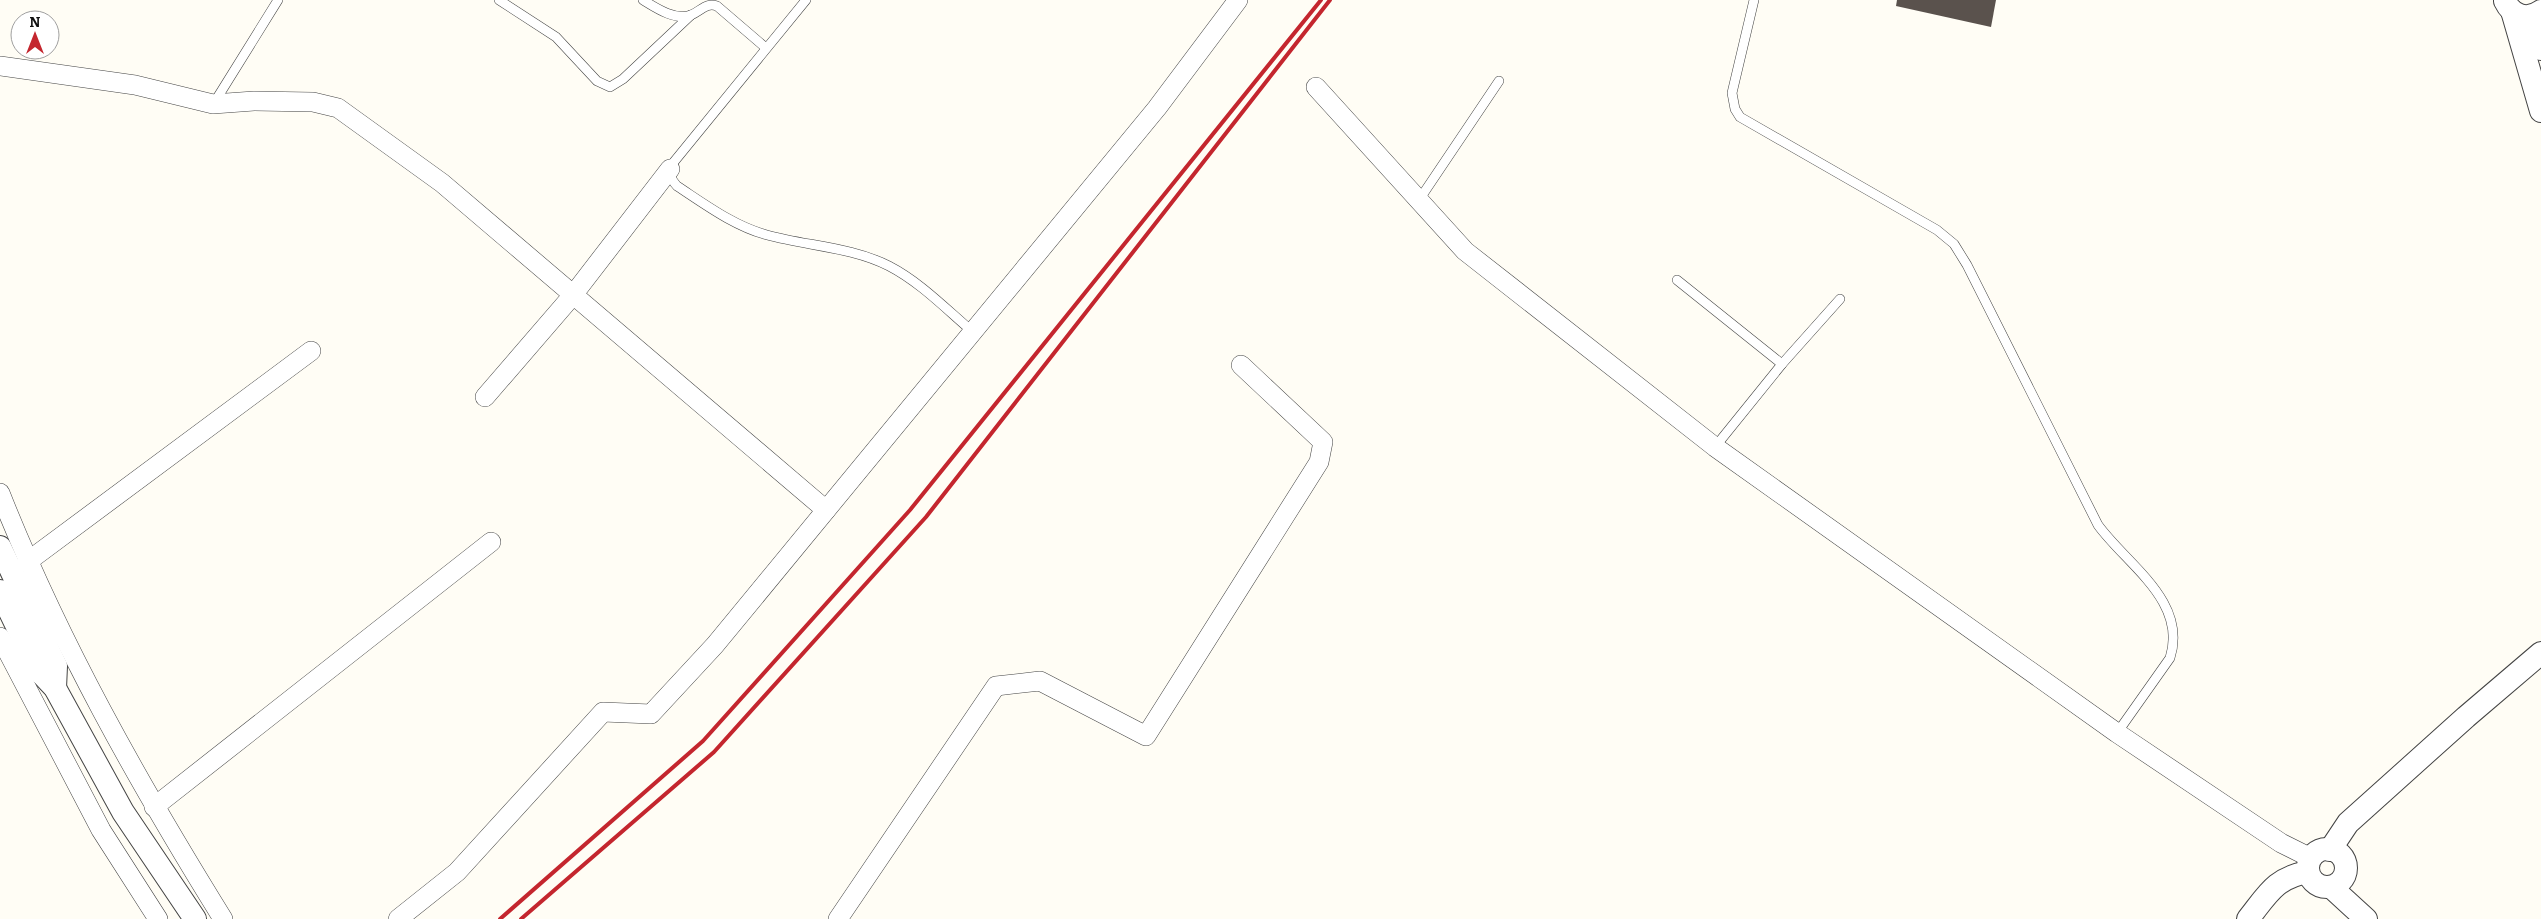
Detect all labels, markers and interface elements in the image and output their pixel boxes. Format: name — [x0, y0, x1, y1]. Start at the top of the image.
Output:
north arrow — [10, 10, 60, 60]
text: N — [30, 14, 41, 31]

